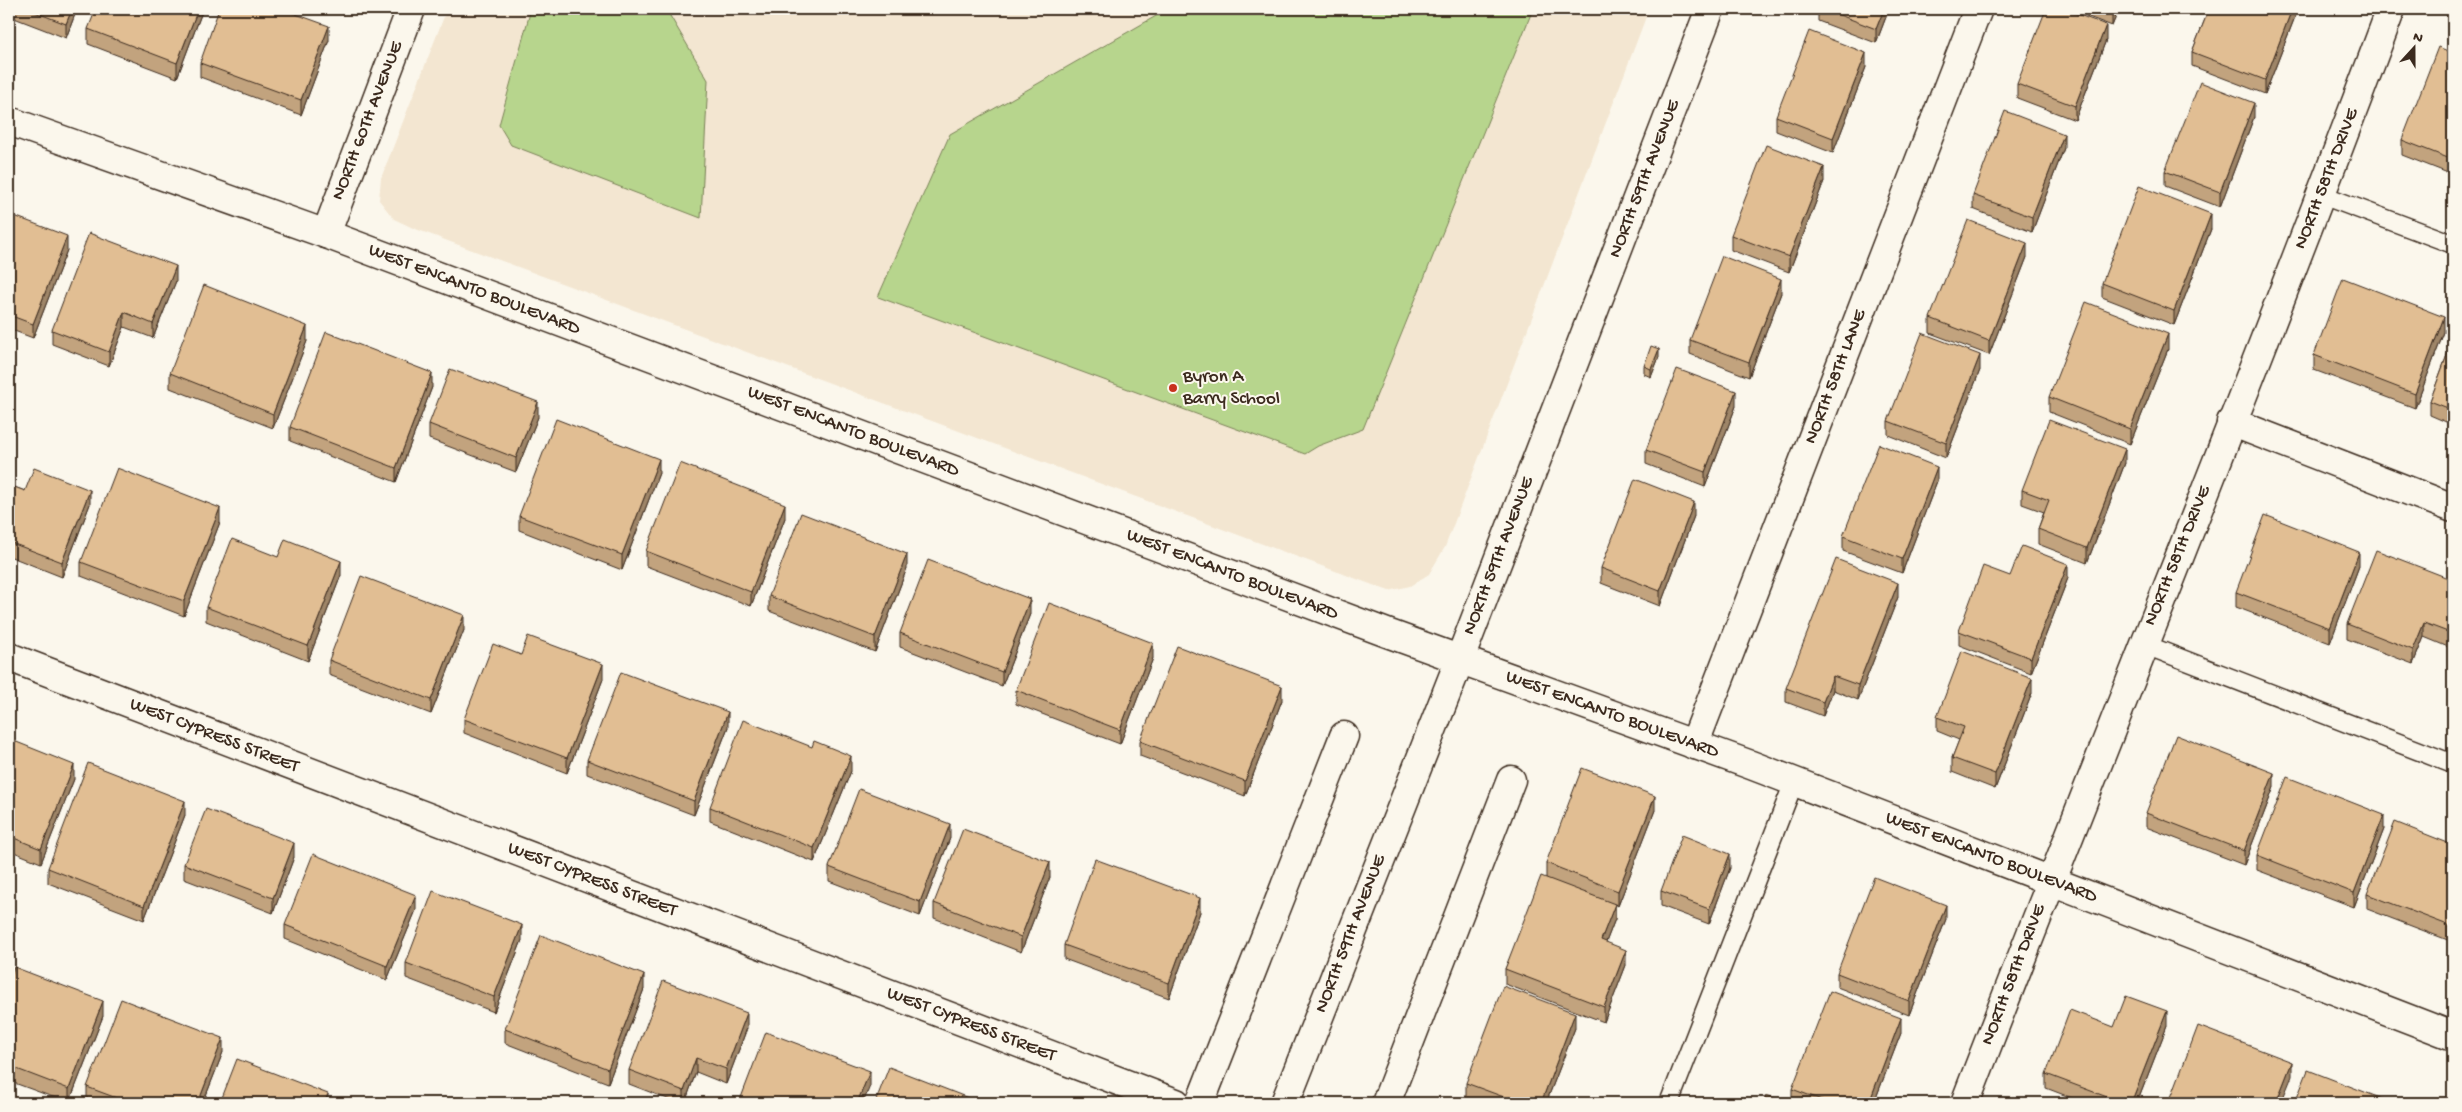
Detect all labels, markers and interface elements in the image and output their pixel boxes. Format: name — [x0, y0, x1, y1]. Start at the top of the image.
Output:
north arrow — [2390, 22, 2440, 72]
text: N — [2410, 29, 2425, 48]
street label: NORTH 60TH AVENUE — [327, 37, 409, 204]
street label: NORTH 59TH AVENUE — [1604, 96, 1686, 261]
street label: NORTH 58TH DRIVE — [2290, 104, 2365, 253]
street label: WEST ENCANTO BOULEVARD — [365, 239, 584, 341]
street label: NORTH 58TH LANE — [1800, 306, 1873, 447]
place label: Byron A Barry School — [1182, 366, 1280, 411]
street label: WEST ENCANTO BOULEVARD — [744, 381, 963, 483]
marker: Byron A Barry School — [1167, 382, 1179, 394]
street label: NORTH 59TH AVENUE — [1458, 473, 1540, 638]
street label: NORTH 58TH DRIVE — [2139, 482, 2217, 629]
street label: WEST ENCANTO BOULEVARD — [1123, 524, 1342, 626]
street label: WEST ENCANTO BOULEVARD — [1502, 666, 1722, 764]
street label: WEST CYPRESS STREET — [126, 693, 302, 779]
street label: WEST ENCANTO BOULEVARD — [1882, 807, 2101, 909]
street label: WEST CYPRESS STREET — [504, 837, 680, 923]
street label: NORTH 59TH AVENUE — [1310, 851, 1392, 1016]
street label: NORTH 58TH DRIVE — [1977, 900, 2052, 1049]
street label: WEST CYPRESS STREET — [883, 982, 1059, 1068]

